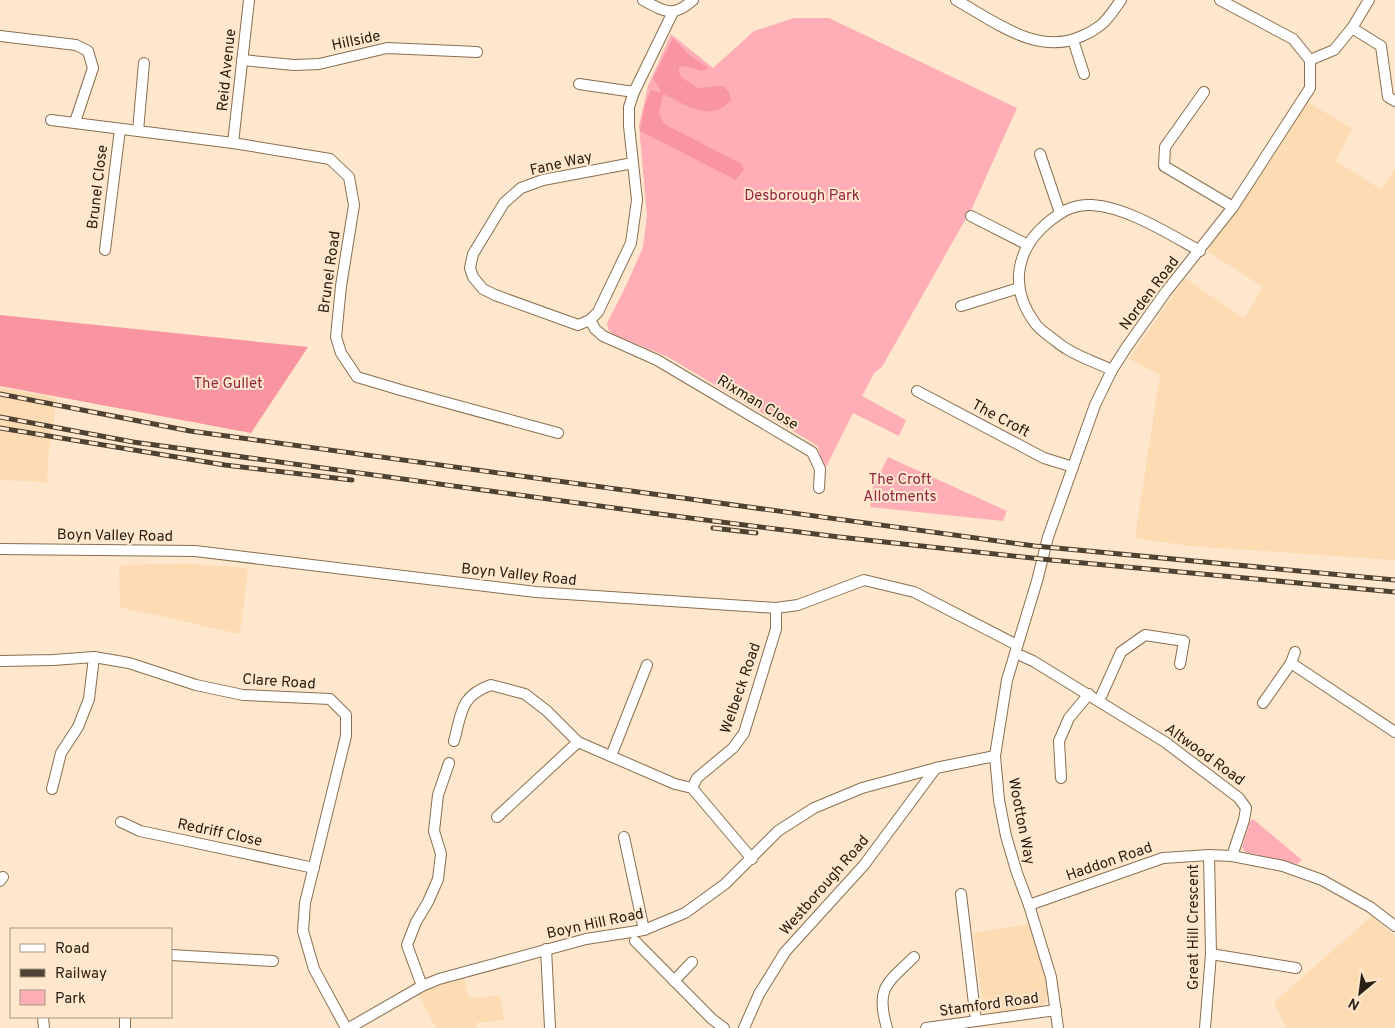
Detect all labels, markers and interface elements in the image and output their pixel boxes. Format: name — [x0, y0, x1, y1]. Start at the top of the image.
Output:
street label: Hillside — [330, 27, 383, 56]
street label: Reid Avenue — [214, 28, 241, 112]
street label: Brunel Close — [84, 144, 113, 231]
street label: Fane Way — [528, 148, 594, 181]
park label: Desborough Park — [744, 187, 860, 206]
street label: Brunel Road — [315, 230, 346, 315]
street label: Norden Road — [1116, 253, 1184, 335]
street label: Rixman Close — [713, 372, 801, 435]
park label: The Gullet — [193, 375, 263, 394]
street label: The Croft — [968, 396, 1033, 443]
park label: The Croft Allotments — [863, 471, 937, 507]
street label: Boyn Valley Road — [57, 526, 173, 547]
street label: Boyn Valley Road — [460, 560, 578, 591]
street label: Welbeck Road — [717, 640, 766, 737]
street label: Clare Road — [242, 670, 316, 695]
street label: Altwood Road — [1161, 720, 1248, 791]
street label: Wootton Way — [1003, 776, 1038, 866]
street label: Redriff Close — [175, 815, 264, 852]
street label: Westborough Road — [776, 832, 874, 940]
street label: Haddon Road — [1064, 839, 1155, 886]
street label: Great Hill Crescent — [1185, 864, 1204, 990]
street label: Boyn Hill Road — [545, 905, 646, 944]
legend — [10, 928, 172, 1018]
text: Road — [55, 940, 90, 959]
text: Railway — [55, 965, 107, 984]
north arrow — [1335, 968, 1385, 1018]
street label: Stamford Road — [938, 989, 1040, 1022]
text: Park — [55, 990, 86, 1009]
text: N — [1346, 993, 1363, 1013]

